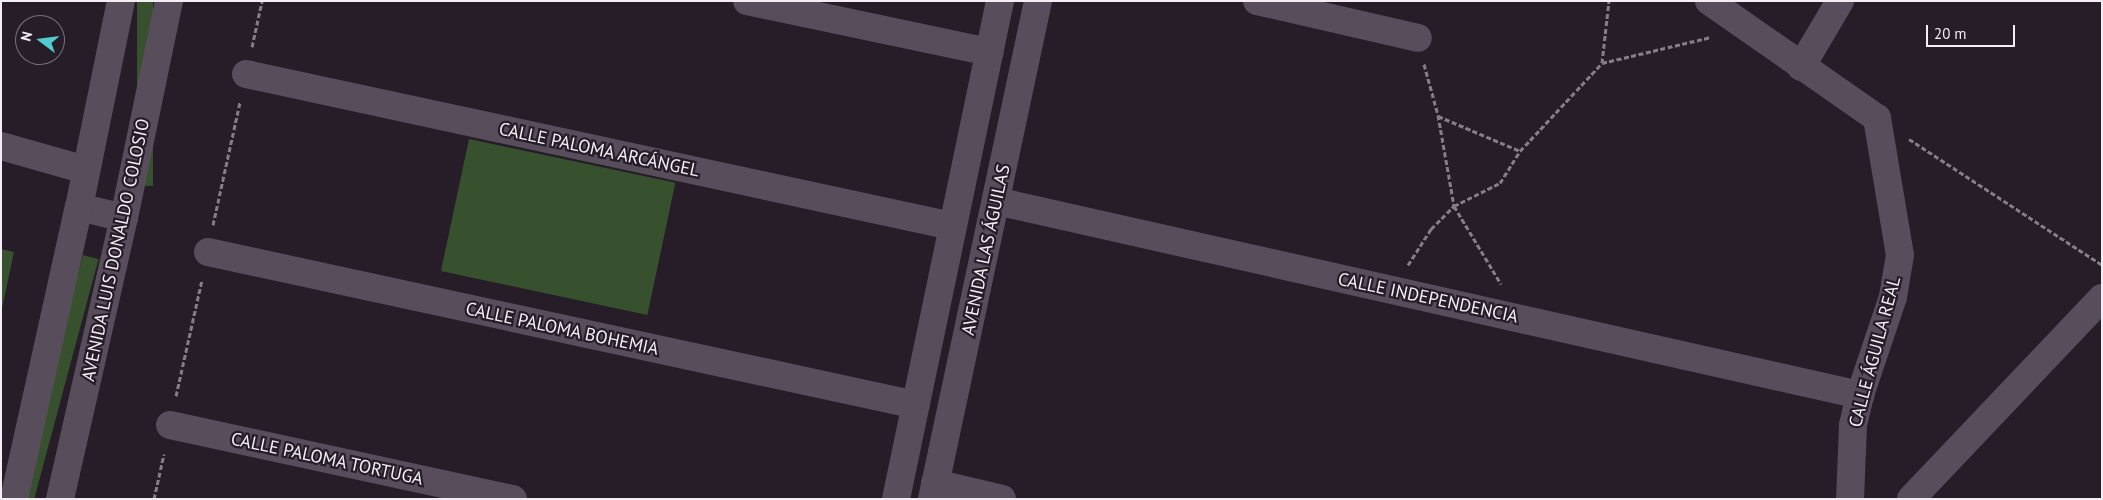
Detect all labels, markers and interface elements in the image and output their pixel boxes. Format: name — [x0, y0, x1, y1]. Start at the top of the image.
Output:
north arrow — [15, 15, 65, 65]
scale bar — [1928, 15, 2017, 47]
text: 20 m — [1934, 24, 1967, 43]
text: N — [17, 30, 36, 43]
street label: AVENIDA LUIS DONALDO COLOSIO — [77, 116, 155, 384]
street label: CALLE PALOMA ARCÁNGEL — [496, 118, 702, 182]
street label: AVENIDA LAS ÁGUILAS — [957, 162, 1015, 338]
street label: CALLE INDEPENDENCIA — [1336, 268, 1520, 328]
street label: CALLE ÁGUILA REAL — [1844, 274, 1906, 430]
street label: CALLE PALOMA BOHEMIA — [463, 298, 661, 360]
street label: CALLE PALOMA TORTUGA — [228, 428, 426, 490]

